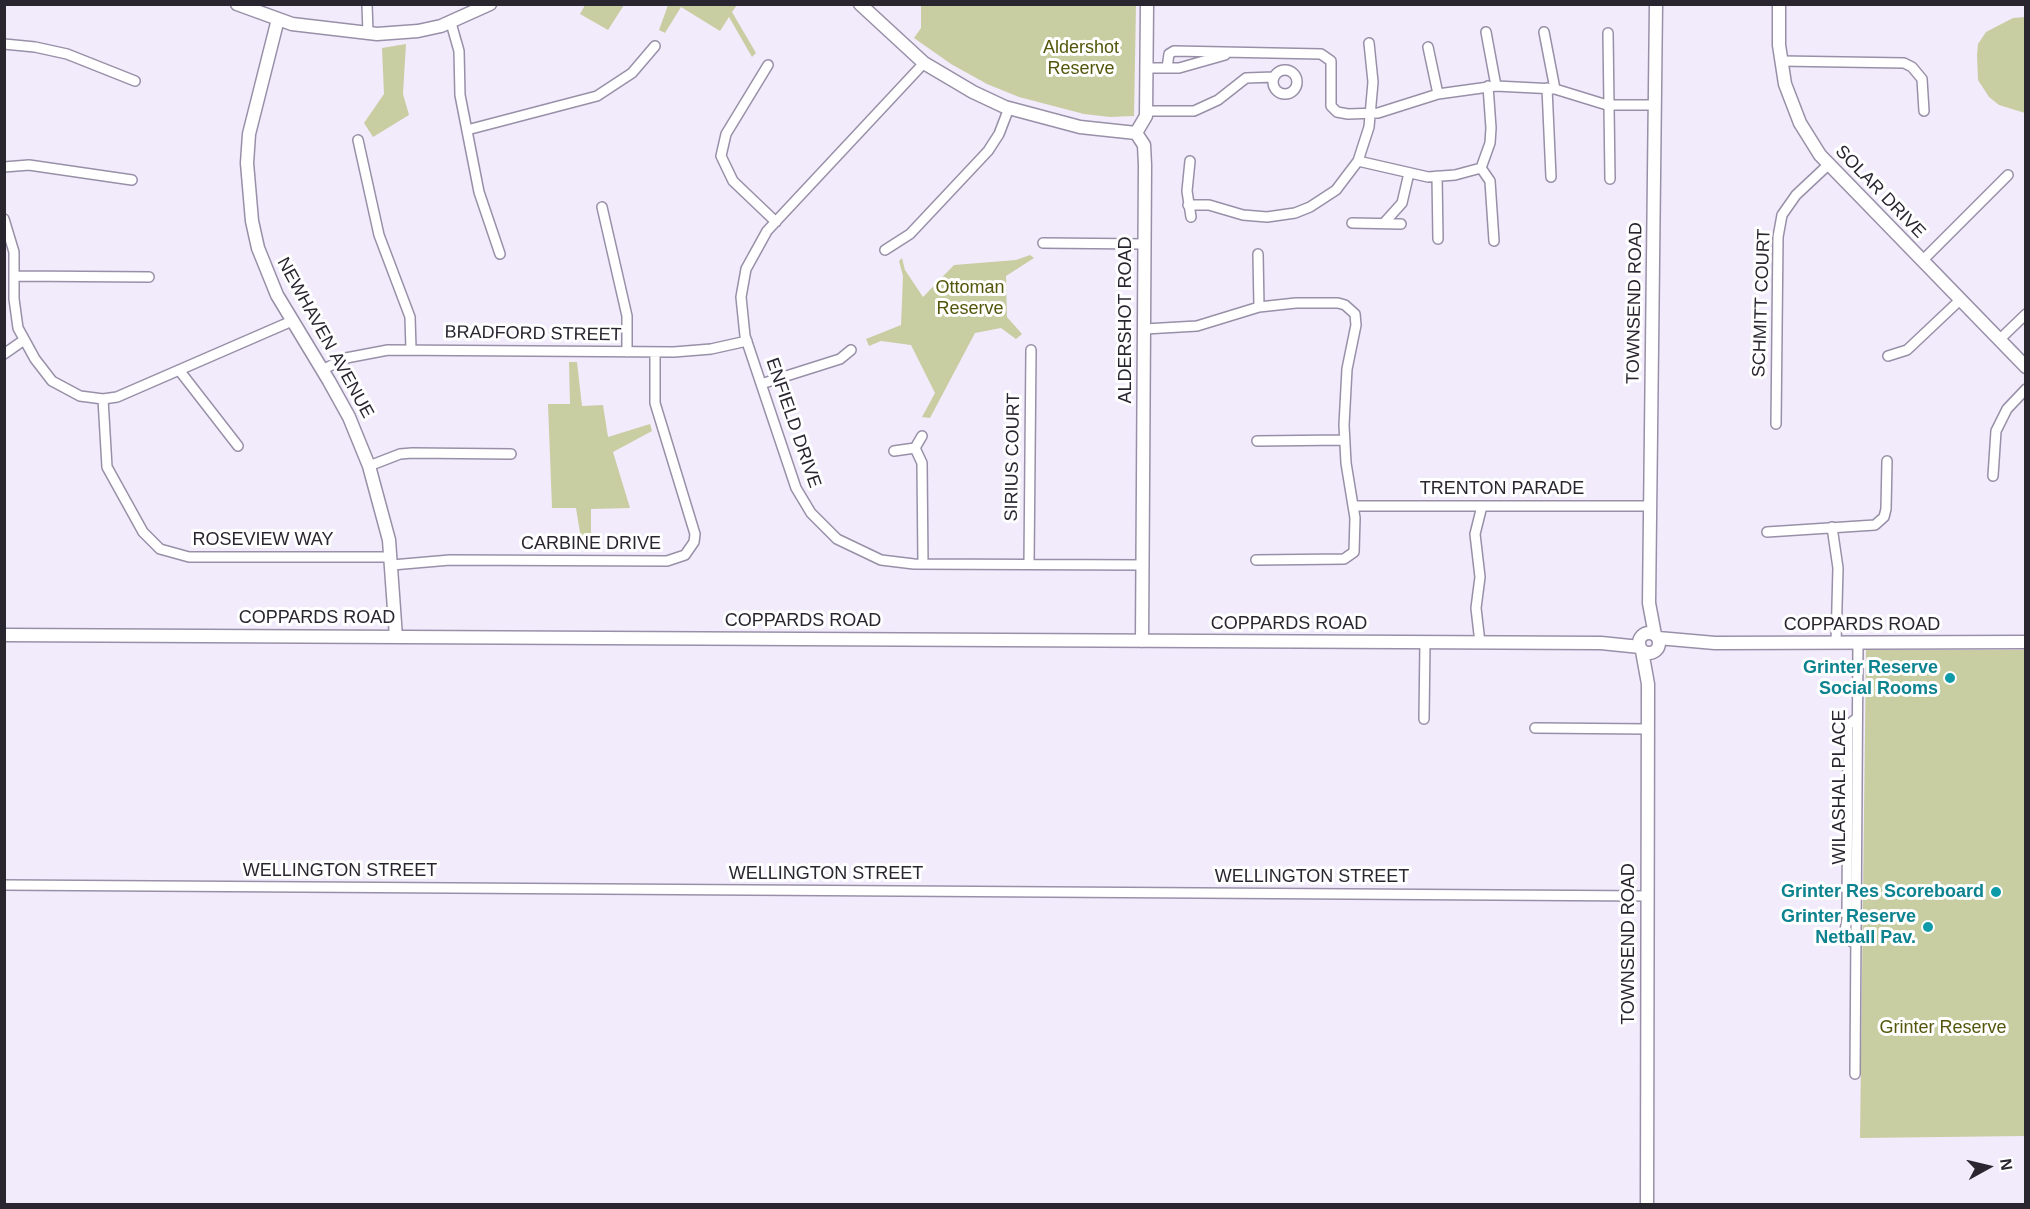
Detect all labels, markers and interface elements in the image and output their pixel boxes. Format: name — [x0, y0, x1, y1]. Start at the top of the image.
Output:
park label: Aldershot Reserve — [1043, 37, 1119, 80]
street label: SOLAR DRIVE — [1830, 141, 1930, 243]
street label: TOWNSEND ROAD — [1623, 222, 1647, 384]
street label: SCHMITT COURT — [1749, 228, 1775, 378]
street label: ALDERSHOT ROAD — [1115, 236, 1137, 404]
street label: NEWHAVEN AVENUE — [272, 254, 378, 422]
park label: Ottoman Reserve — [935, 277, 1005, 320]
street label: BRADFORD STREET — [444, 322, 622, 346]
street label: ENFIELD DRIVE — [761, 355, 825, 491]
street label: SIRIUS COURT — [1001, 392, 1025, 522]
street label: TRENTON PARADE — [1420, 478, 1584, 500]
street label: ROSEVIEW WAY — [192, 529, 334, 551]
street label: CARBINE DRIVE — [521, 533, 661, 555]
street label: COPPARDS ROAD — [239, 607, 395, 629]
street label: COPPARDS ROAD — [725, 610, 881, 632]
street label: COPPARDS ROAD — [1211, 613, 1367, 635]
street label: COPPARDS ROAD — [1784, 614, 1940, 636]
place label: Grinter Reserve Social Rooms — [1803, 657, 1938, 700]
marker: Grinter Reserve Social Rooms — [1943, 671, 1957, 685]
street label: WILASHAL PLACE — [1829, 709, 1851, 865]
street label: WELLINGTON STREET — [243, 860, 437, 882]
street label: WELLINGTON STREET — [729, 863, 923, 885]
street label: TOWNSEND ROAD — [1618, 863, 1640, 1025]
street label: WELLINGTON STREET — [1215, 866, 1409, 888]
place label: Grinter Res Scoreboard — [1781, 881, 1984, 903]
marker: Grinter Res Scoreboard — [1989, 885, 2003, 899]
place label: Grinter Reserve Netball Pav. — [1781, 906, 1916, 948]
marker: Grinter Reserve Netball Pav. — [1921, 920, 1935, 934]
park label: Grinter Reserve — [1879, 1017, 2007, 1039]
north arrow — [1958, 1137, 2018, 1197]
text: N — [1997, 1158, 2016, 1171]

